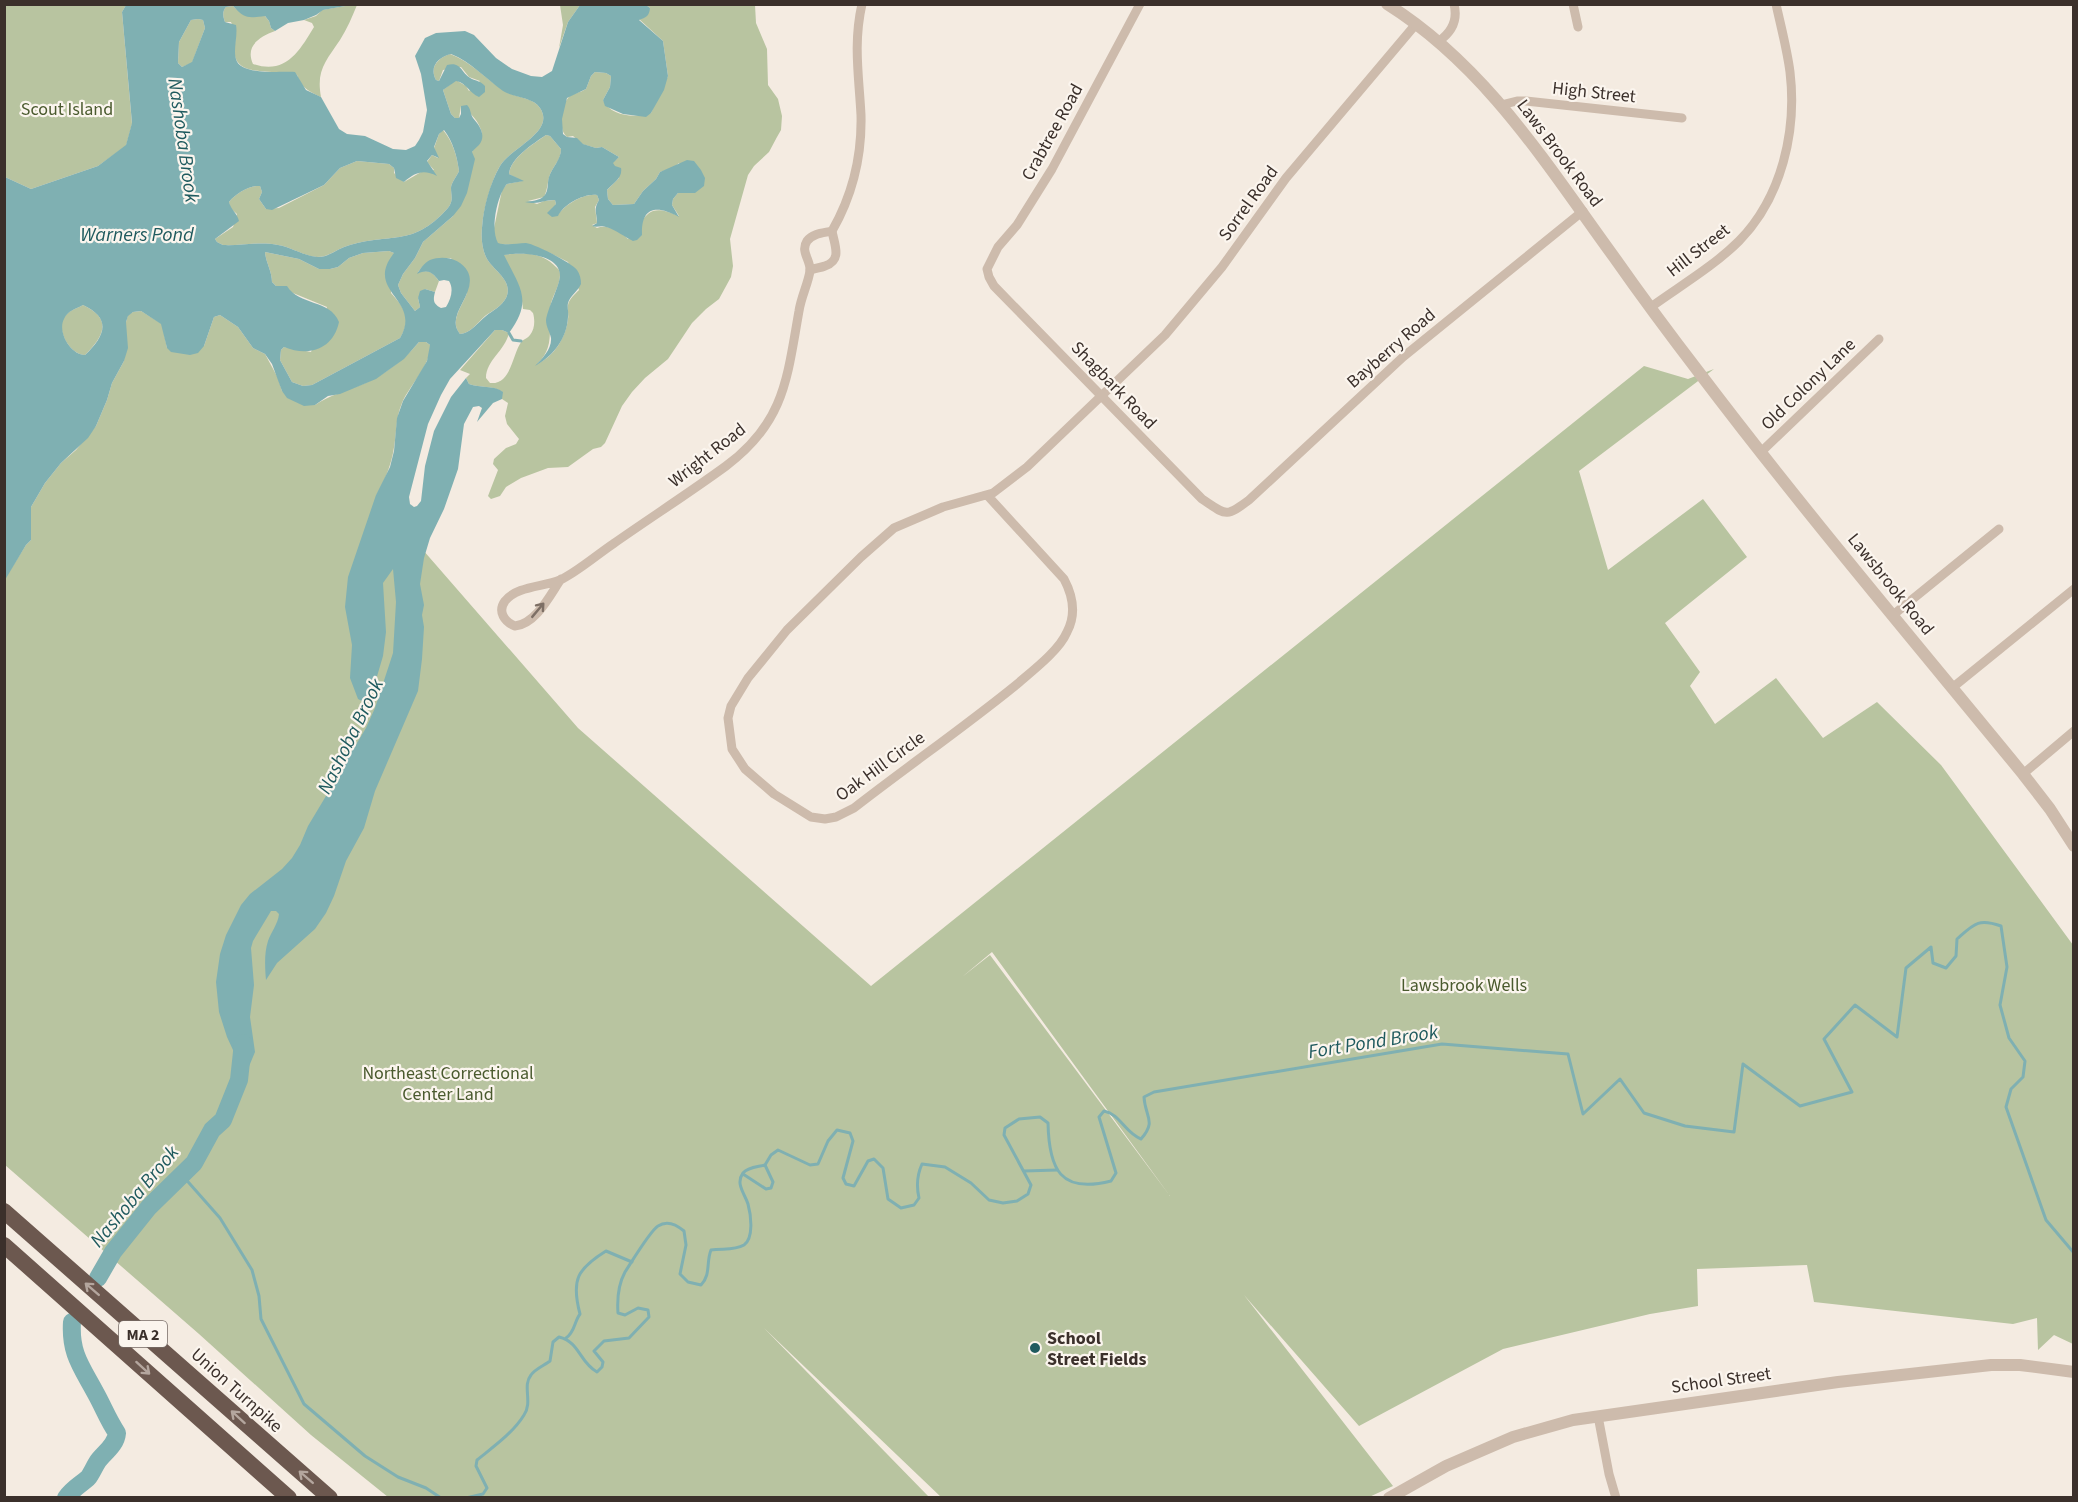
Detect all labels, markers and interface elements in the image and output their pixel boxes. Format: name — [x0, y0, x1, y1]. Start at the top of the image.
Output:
water label: Nashoba Brook — [160, 76, 206, 205]
street label: High Street — [1551, 76, 1637, 109]
street label: Crabtree Road — [1016, 79, 1089, 185]
street label: Laws Brook Road — [1511, 94, 1608, 212]
park label: Scout Island — [21, 97, 113, 122]
street label: Sorrel Road — [1213, 161, 1284, 246]
street label: Hill Street — [1661, 218, 1735, 283]
water label: Warners Pond — [80, 221, 195, 249]
street label: Bayberry Road — [1341, 303, 1441, 394]
street label: Old Colony Lane — [1755, 333, 1861, 436]
street label: Shagbark Road — [1065, 336, 1162, 435]
street label: Wright Road — [663, 417, 751, 494]
street label: Lawsbrook Road — [1842, 528, 1940, 641]
one-way arrow — [531, 603, 545, 618]
water label: Nashoba Brook — [311, 674, 391, 799]
street label: Oak Hill Circle — [830, 725, 930, 807]
park label: Lawsbrook Wells — [1401, 973, 1527, 998]
water label: Fort Pond Brook — [1306, 1018, 1441, 1066]
park label: Northeast Correctional Center Land — [362, 1061, 534, 1107]
water label: Nashoba Brook — [84, 1139, 186, 1254]
one-way arrow — [84, 1282, 99, 1296]
road number: MA 2 — [119, 1321, 167, 1347]
place label: School Street Fields — [1047, 1326, 1147, 1372]
marker: School Street Fields — [1028, 1341, 1042, 1355]
street label: Union Turnpike — [185, 1342, 288, 1438]
one-way arrow — [135, 1361, 150, 1375]
street label: School Street — [1670, 1361, 1773, 1400]
one-way arrow — [231, 1410, 246, 1424]
one-way arrow — [299, 1470, 314, 1484]

